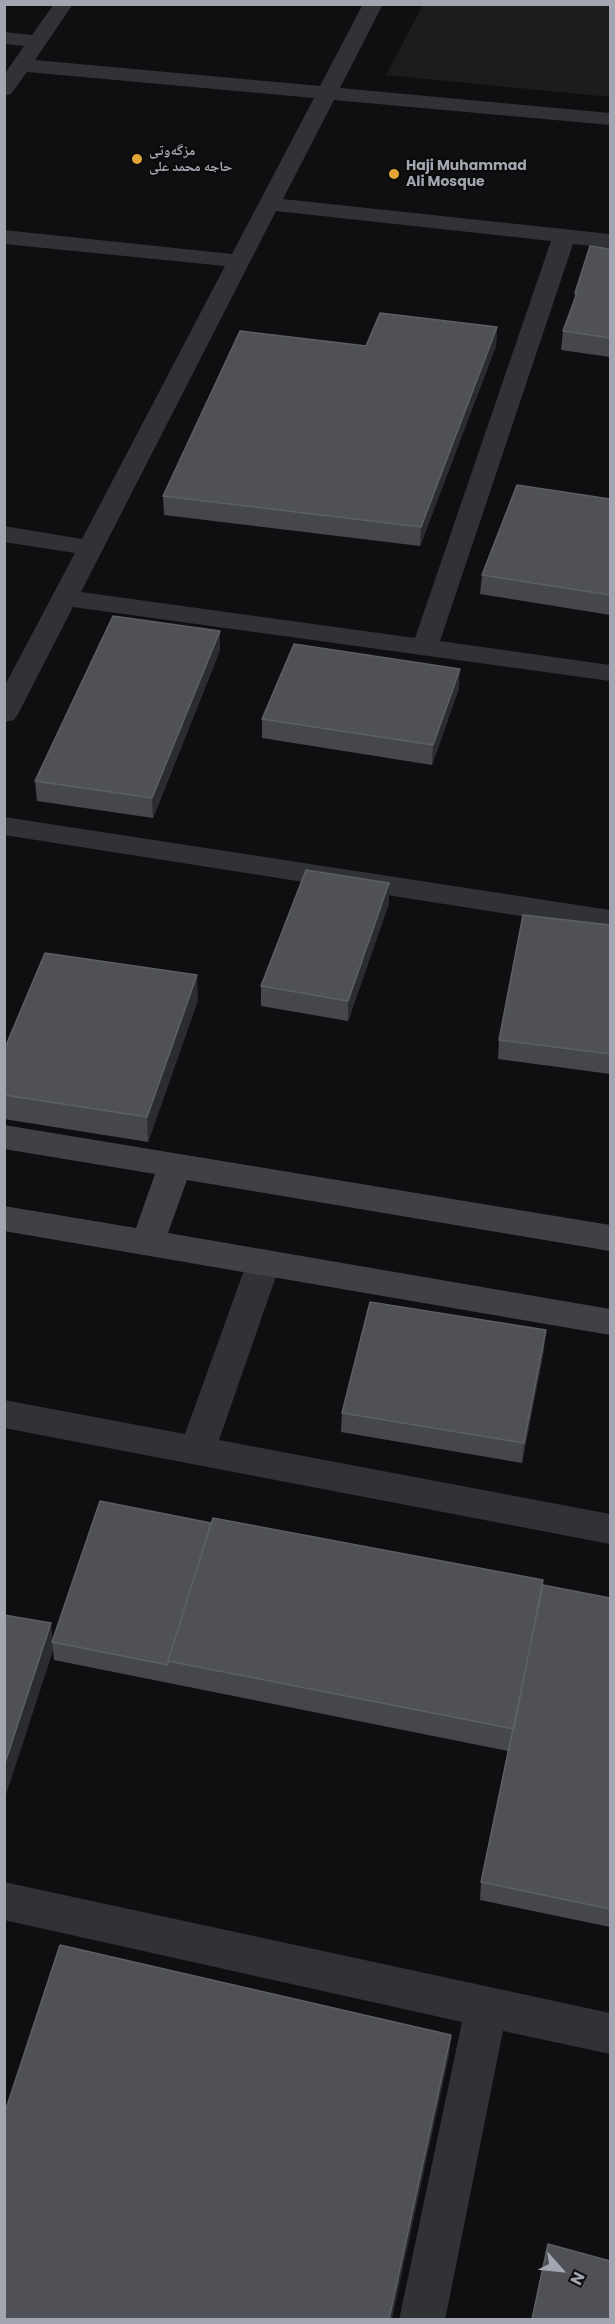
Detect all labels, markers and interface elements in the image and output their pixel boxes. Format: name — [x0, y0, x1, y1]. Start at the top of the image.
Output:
place label: مزگه‌وتی حاجه‌ محمد علی — [149, 143, 232, 176]
marker: مزگه‌وتی حاجه‌ محمد علی — [130, 152, 144, 166]
place label: Haji Muhammad Ali Mosque — [406, 158, 527, 190]
marker: Haji Muhammad Ali Mosque — [387, 167, 401, 181]
north arrow — [531, 2240, 591, 2300]
text: N — [565, 2268, 590, 2289]

